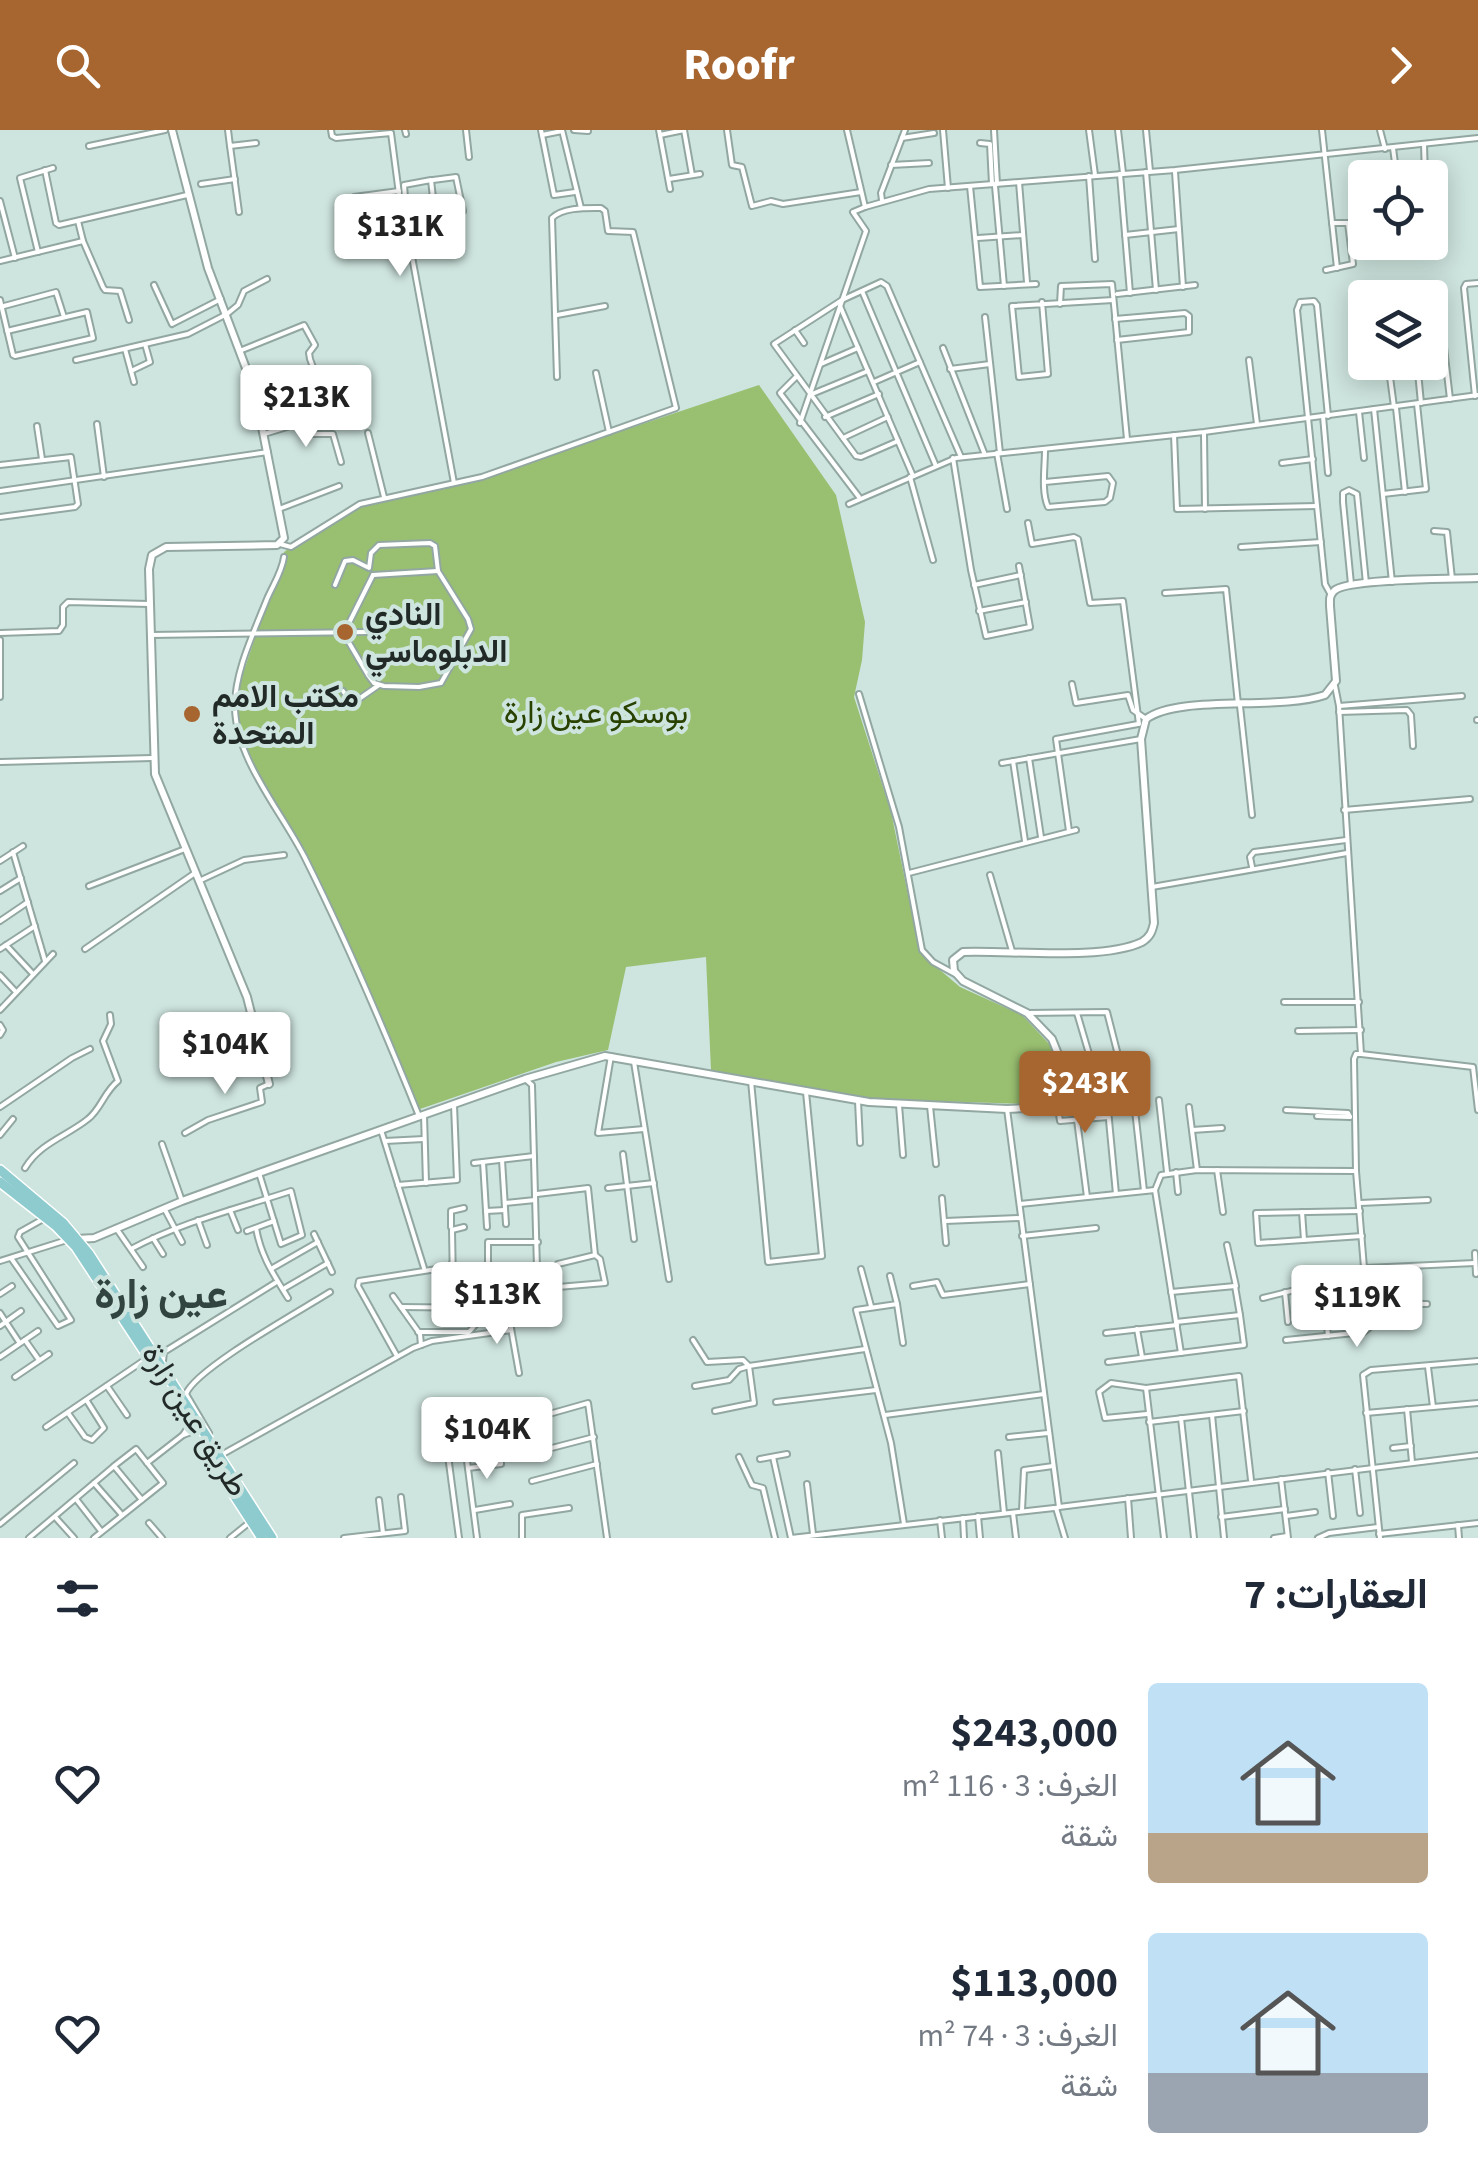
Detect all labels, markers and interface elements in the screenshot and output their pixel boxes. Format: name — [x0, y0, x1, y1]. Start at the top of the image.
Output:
text: Roofr — [683, 33, 795, 97]
icon: search — [50, 38, 105, 93]
icon: forward — [1373, 38, 1428, 93]
map controls — [1348, 160, 1448, 380]
button: locate — [1348, 160, 1448, 260]
pin: $131K — [330, 194, 470, 279]
text: $131K — [356, 203, 444, 249]
button: layers — [1348, 280, 1448, 380]
pin: $213K — [236, 365, 376, 450]
text: $213K — [262, 374, 350, 420]
place label: النادي الدبلوماسي — [365, 592, 507, 678]
marker: النادي الدبلوماسي — [334, 621, 356, 643]
place label: مكتب الامم المتحدة — [212, 674, 359, 757]
park label: بوسكو عين زارة — [504, 690, 688, 736]
marker: مكتب الامم المتحدة — [181, 703, 203, 725]
pin: $104K — [155, 1012, 295, 1097]
text: $104K — [181, 1021, 269, 1067]
pin: $243K — [1015, 1051, 1155, 1136]
text: $243K — [1041, 1060, 1129, 1106]
pin: $113K — [427, 1262, 567, 1347]
district label: عين زارة — [94, 1265, 228, 1325]
pin: $119K — [1287, 1265, 1427, 1350]
text: $113K — [453, 1271, 541, 1317]
text: $119K — [1313, 1274, 1401, 1320]
street label: طريق عين زارة — [130, 1335, 260, 1506]
pin: $104K — [417, 1397, 557, 1482]
text: $104K — [443, 1406, 531, 1452]
text: العقارات: 7 — [1244, 1565, 1428, 1625]
icon: filters — [50, 1571, 105, 1626]
text: $243,000 — [950, 1703, 1118, 1763]
icon: home — [1228, 1723, 1348, 1843]
icon: heart — [50, 1756, 105, 1811]
text: الغرف: 3 · 116 m² — [902, 1763, 1118, 1809]
text: شقة — [1060, 1813, 1118, 1859]
text: $113,000 — [950, 1953, 1118, 2013]
icon: home — [1228, 1973, 1348, 2093]
icon: heart — [50, 2006, 105, 2061]
text: الغرف: 3 · 74 m² — [918, 2013, 1118, 2059]
text: شقة — [1060, 2063, 1118, 2109]

